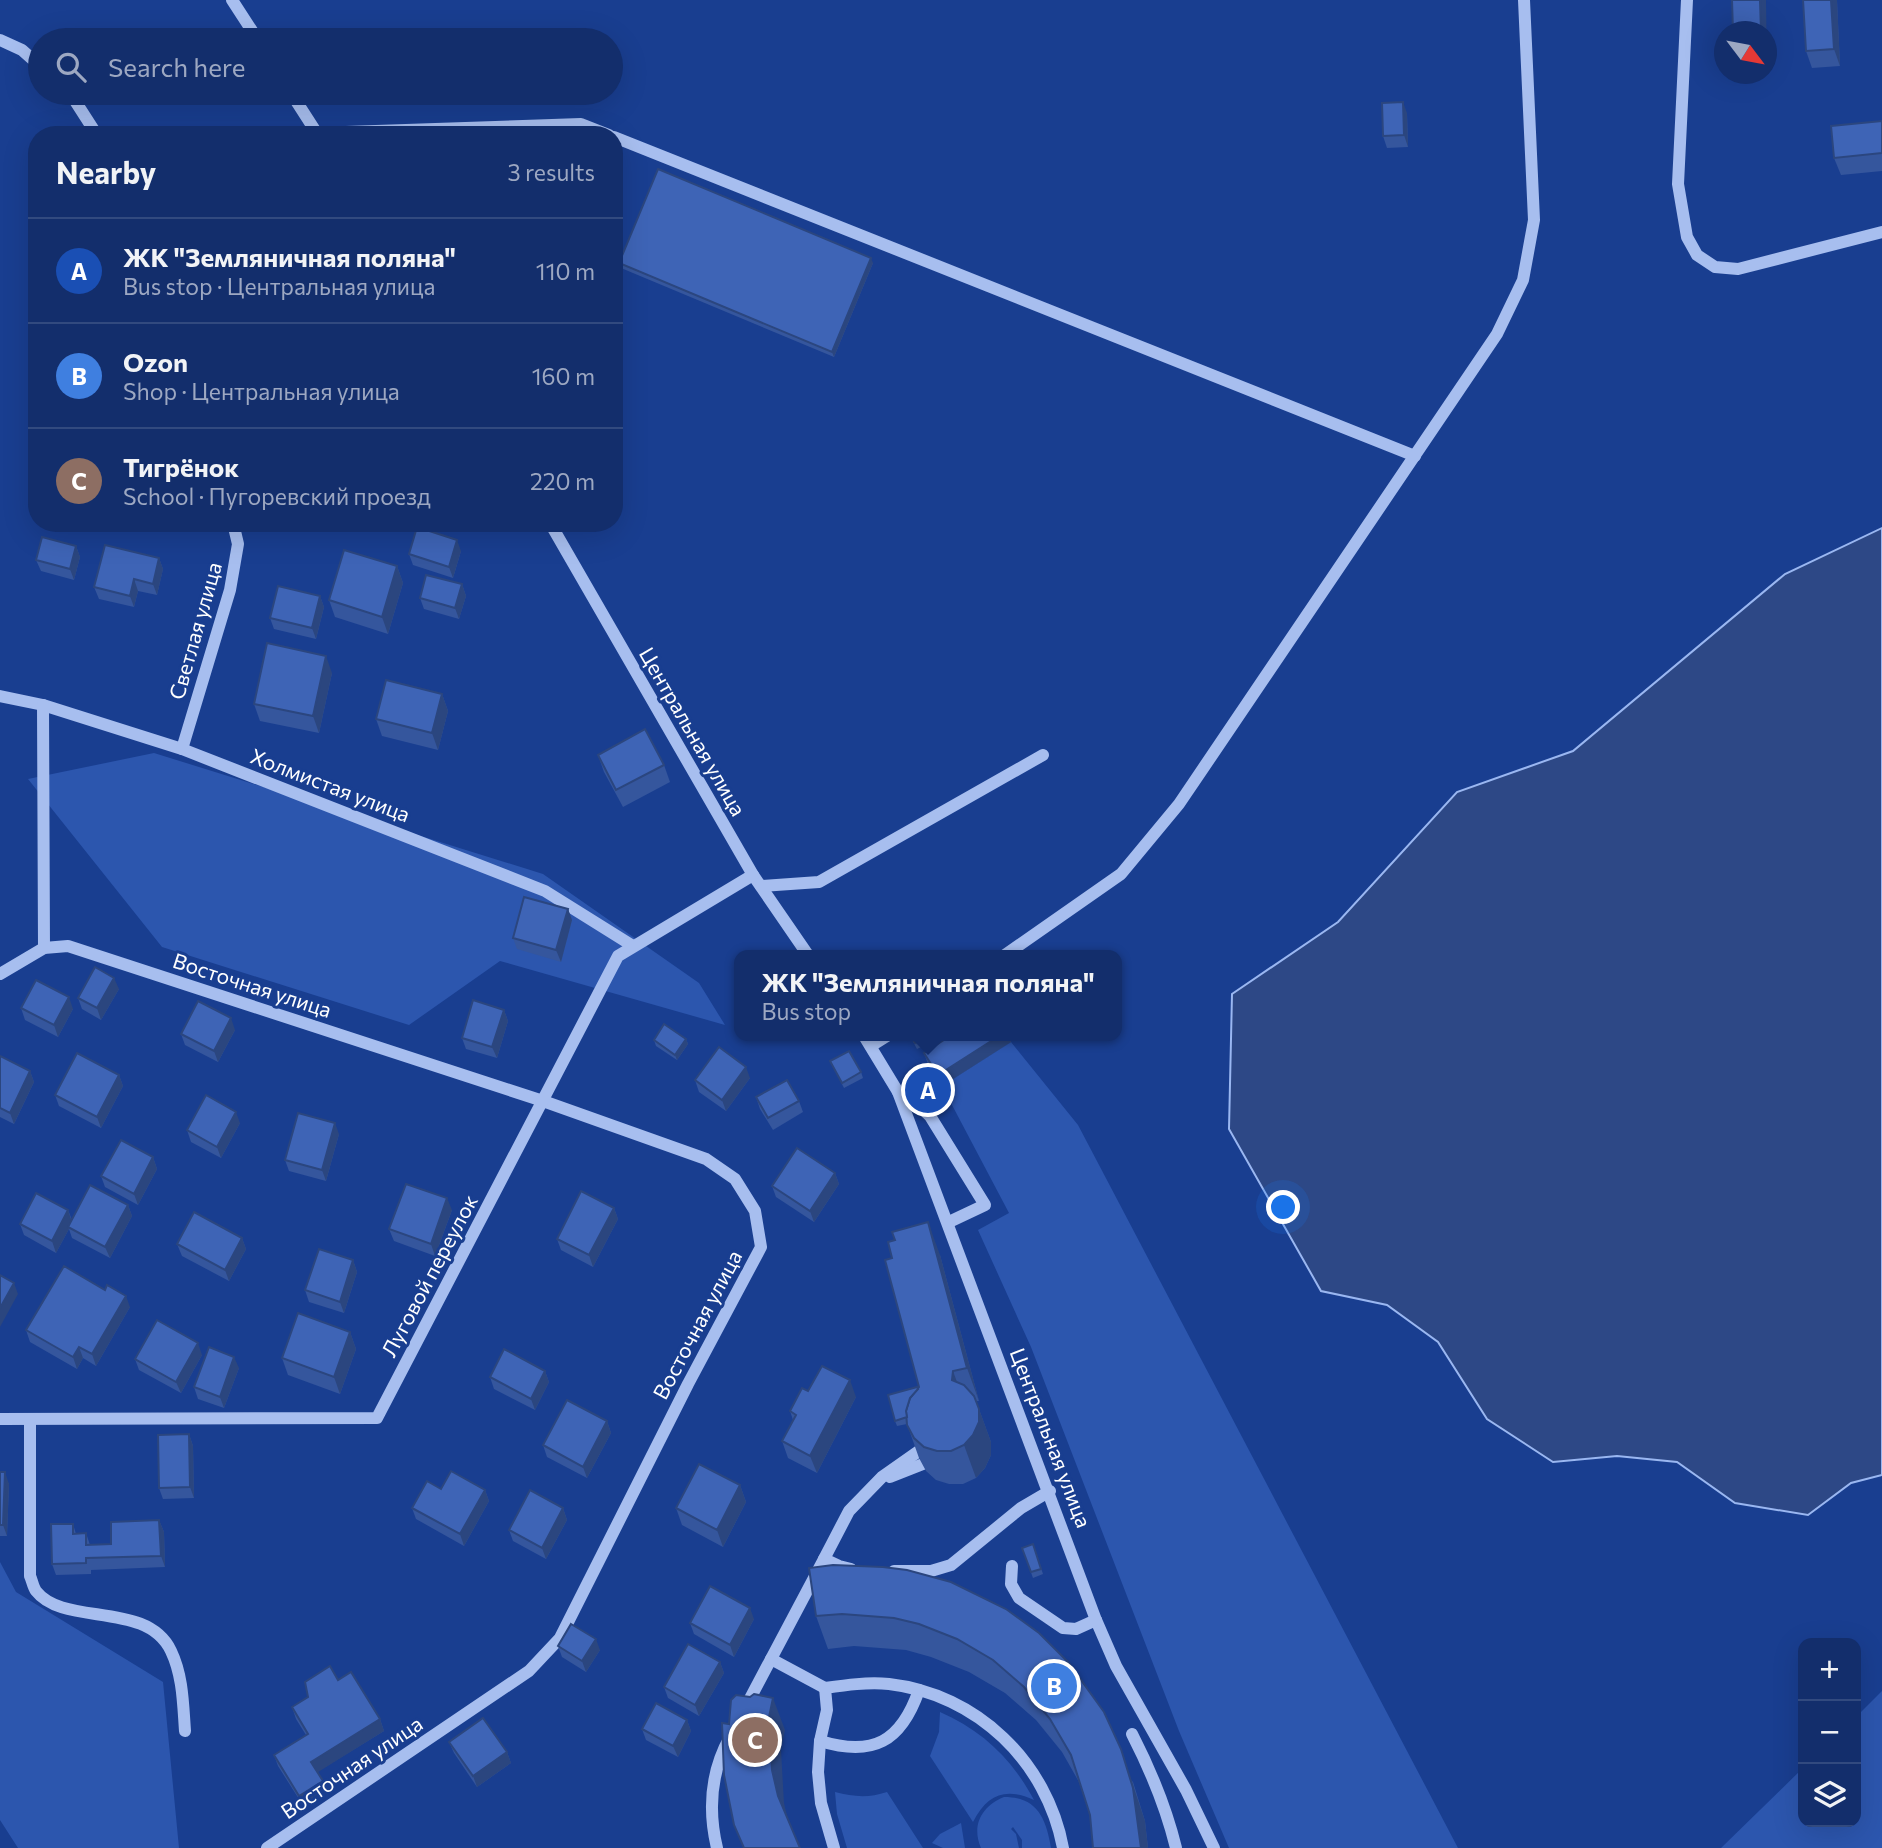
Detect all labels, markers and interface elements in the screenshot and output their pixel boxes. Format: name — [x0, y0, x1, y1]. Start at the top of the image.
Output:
north arrow — [1714, 21, 1777, 84]
search box — [28, 28, 623, 105]
icon: search — [52, 48, 90, 86]
text: Search here — [108, 51, 246, 82]
text: Nearby — [56, 153, 156, 190]
text: 3 results — [508, 158, 595, 186]
text: ЖК "Земляничная поляна" — [123, 241, 456, 272]
text: A — [71, 257, 87, 285]
text: 110 m — [536, 257, 595, 285]
text: Bus stop · Центральная улица — [123, 272, 435, 300]
text: Ozon — [123, 346, 188, 377]
text: B — [71, 362, 87, 390]
text: 160 m — [532, 362, 595, 390]
text: Shop · Центральная улица — [123, 377, 400, 405]
text: Тигрёнок — [123, 451, 239, 482]
text: C — [71, 467, 87, 495]
text: 220 m — [530, 467, 595, 495]
text: School · Пугоревский проезд — [123, 482, 431, 510]
street label: Светлая улица — [163, 559, 226, 702]
street label: Центральная улица — [635, 643, 752, 820]
street label: Холмистая улица — [247, 743, 414, 826]
street label: Восточная улица — [170, 947, 335, 1022]
popup — [734, 950, 1122, 1041]
text: ЖК "Земляничная поляна" — [762, 966, 1094, 997]
text: Bus stop — [762, 997, 851, 1025]
pin: A — [905, 1064, 951, 1116]
street label: Луговой переулок — [375, 1190, 482, 1361]
your location — [1266, 1190, 1300, 1224]
street label: Восточная улица — [647, 1245, 747, 1403]
street label: Центральная улица — [1006, 1344, 1097, 1531]
map controls — [1798, 1638, 1861, 1827]
button: + — [1798, 1638, 1861, 1701]
pin: B — [1031, 1660, 1077, 1712]
button: − — [1798, 1701, 1861, 1764]
street label: Восточная улица — [276, 1710, 427, 1823]
pin: C — [732, 1714, 778, 1766]
button: layers — [1798, 1764, 1861, 1827]

